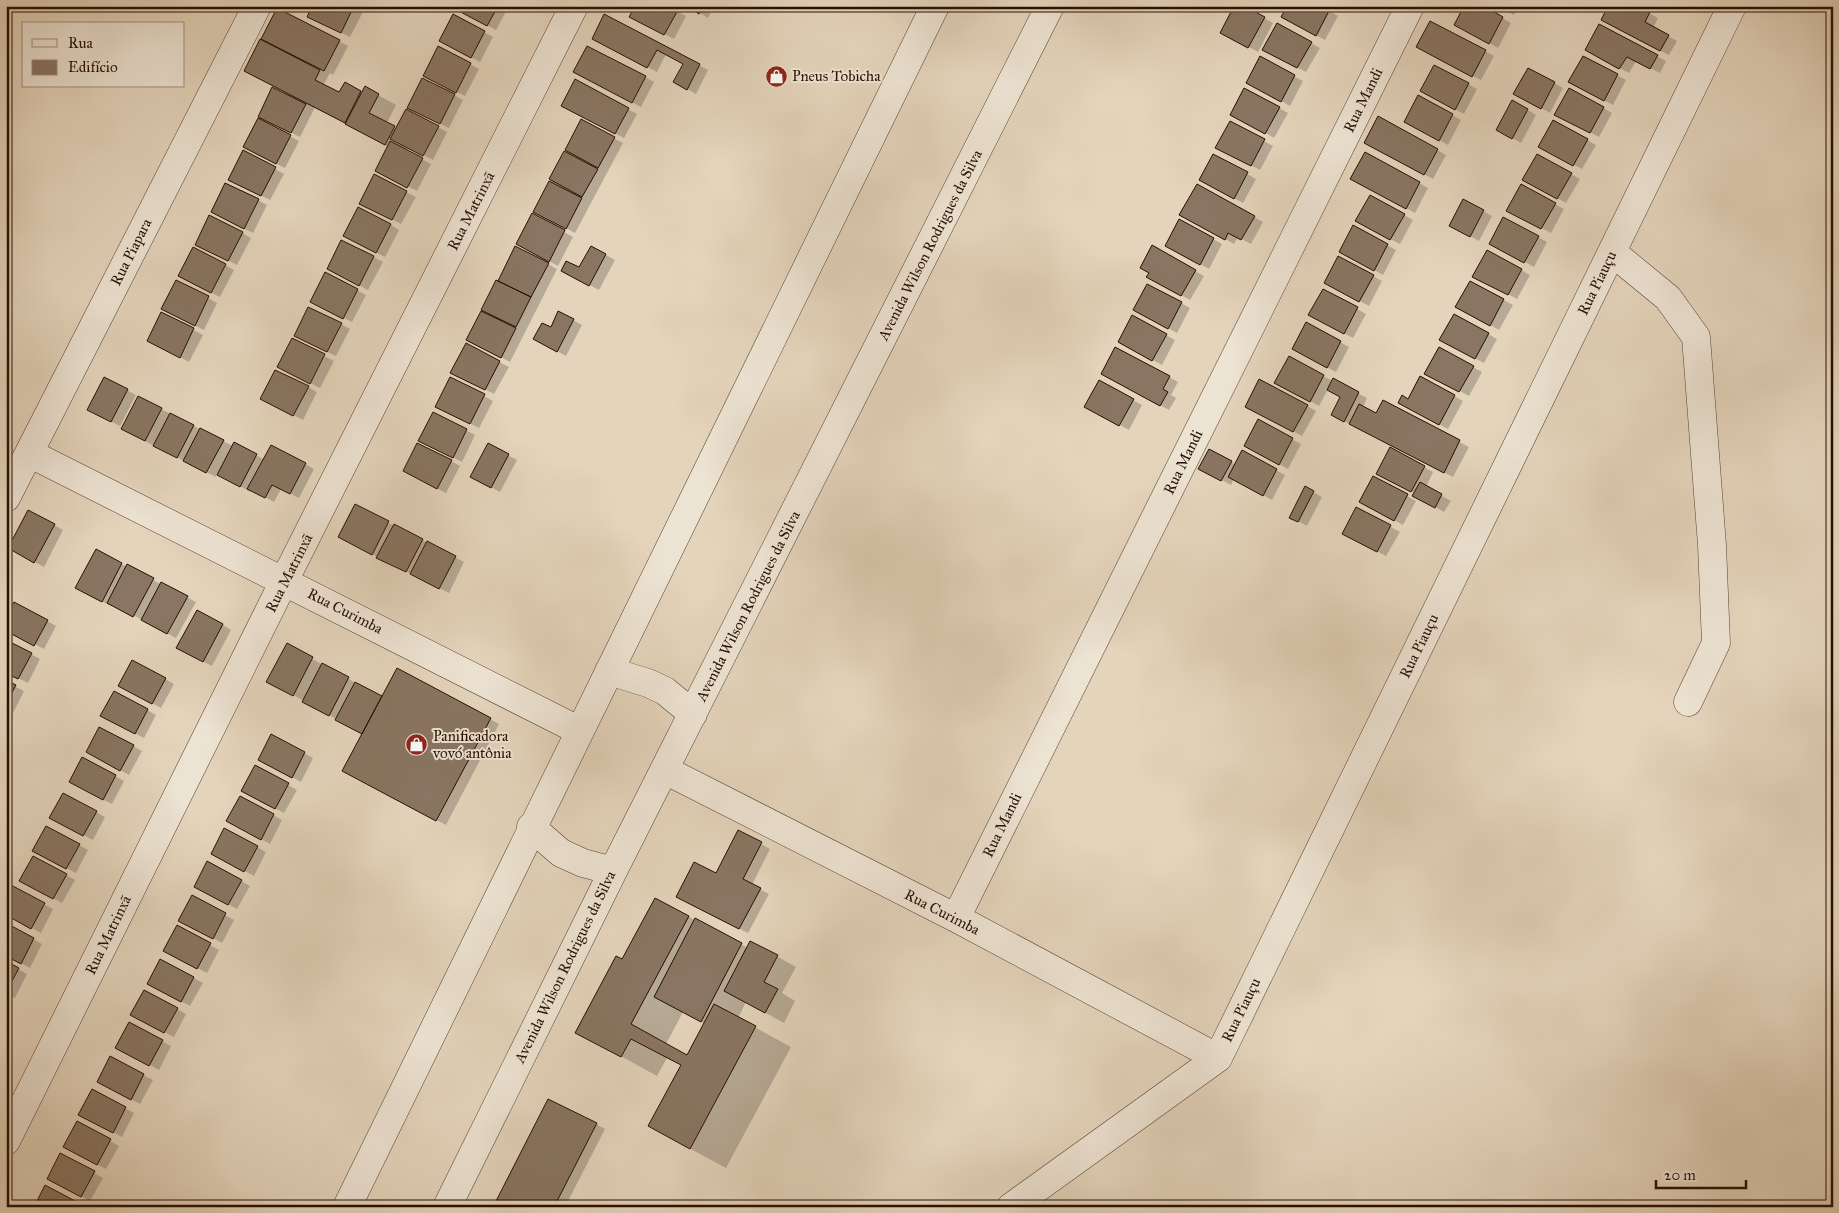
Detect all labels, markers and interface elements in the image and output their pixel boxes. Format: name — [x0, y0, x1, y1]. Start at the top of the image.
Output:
legend — [22, 22, 185, 88]
text: Rua — [68, 34, 93, 52]
text: Edifício — [68, 58, 118, 76]
shop icon: Pneus Tobicha — [764, 64, 788, 88]
street label: Rua Mandi — [1340, 65, 1386, 135]
place label: Pneus Tobicha — [792, 67, 881, 85]
street label: Avenida Wilson Rodrigues da Silva — [873, 146, 986, 344]
street label: Rua Matrinxã — [443, 168, 499, 253]
street label: Rua Piapara — [106, 215, 156, 289]
street label: Rua Piauçu — [1574, 248, 1620, 318]
street label: Rua Mandi — [1160, 427, 1206, 497]
street label: Avenida Wilson Rodrigues da Silva — [691, 507, 804, 705]
street label: Rua Matrinxã — [261, 530, 317, 615]
street label: Rua Curimba — [304, 584, 386, 638]
street label: Rua Piauçu — [1396, 611, 1442, 681]
place label: Panificadora vovó antônia — [432, 727, 512, 762]
shop icon: Panificadora vovó antônia — [405, 733, 429, 757]
street label: Rua Mandi — [979, 790, 1025, 860]
street label: Avenida Wilson Rodrigues da Silva — [510, 867, 620, 1067]
street label: Rua Curimba — [901, 885, 983, 939]
street label: Rua Matrinxã — [81, 892, 135, 978]
street label: Rua Piauçu — [1218, 975, 1264, 1045]
scale bar — [1656, 1158, 1746, 1190]
text: 20 m — [1664, 1166, 1696, 1184]

